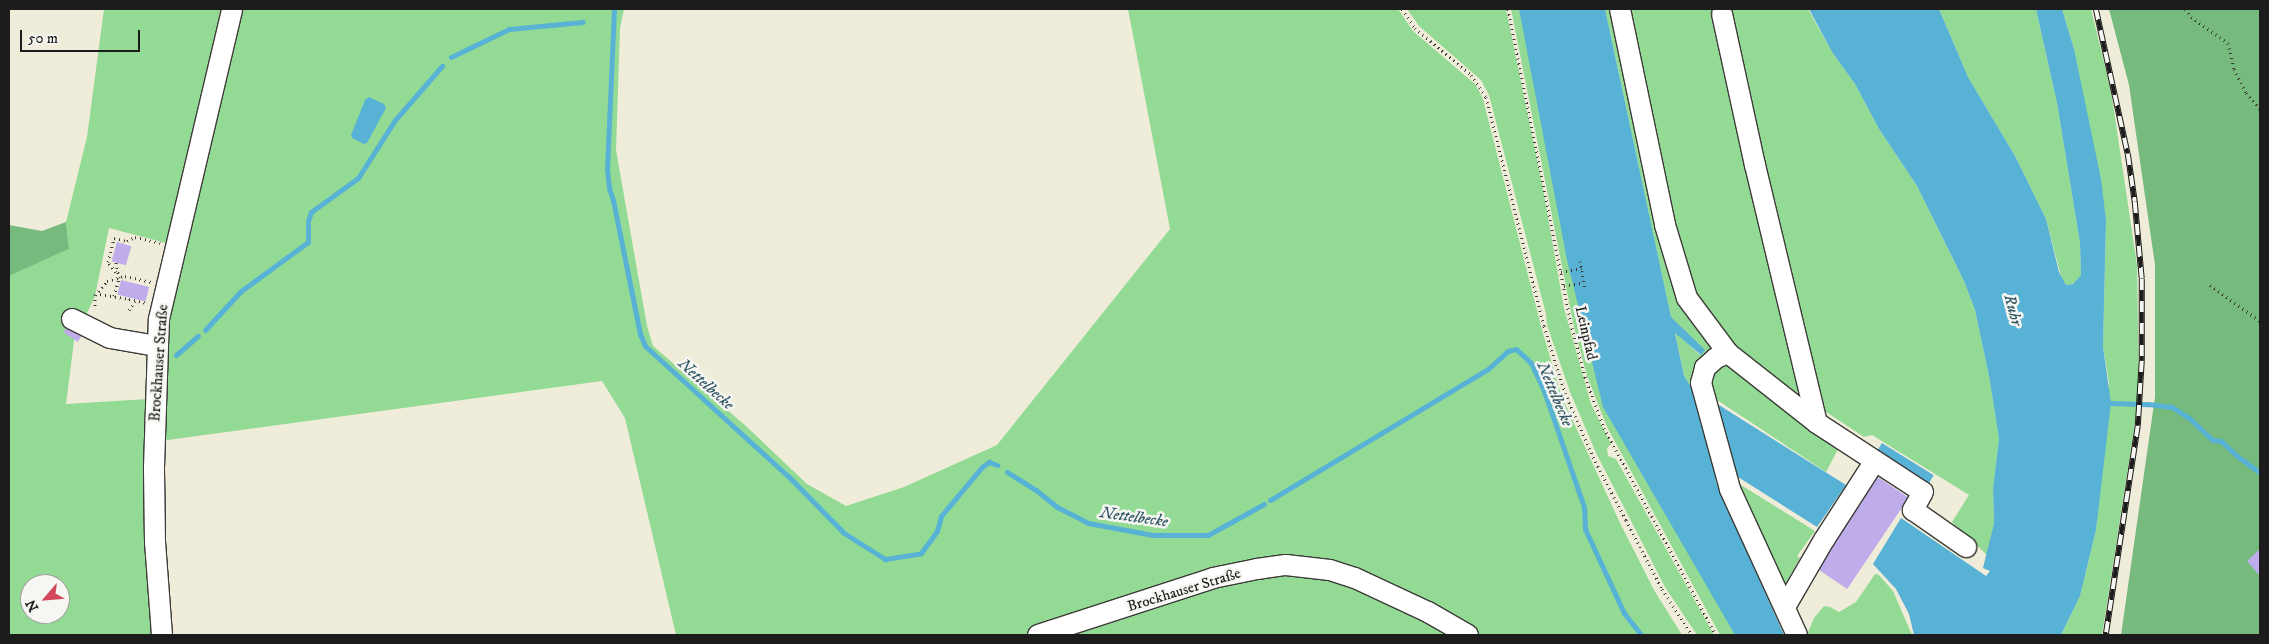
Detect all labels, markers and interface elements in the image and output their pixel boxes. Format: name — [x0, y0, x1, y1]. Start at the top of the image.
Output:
scale bar — [22, 20, 142, 52]
text: 50 m — [28, 29, 58, 48]
water label: Ruhr — [2000, 292, 2026, 328]
street label: Brockhauser Straße — [146, 304, 172, 422]
street label: Leinpfad — [1571, 304, 1601, 362]
water label: Nettelbecke — [674, 354, 738, 414]
water label: Nettelbecke — [1533, 359, 1577, 429]
water label: Nettelbecke — [1099, 503, 1169, 531]
street label: Brockhauser Straße — [1125, 564, 1243, 616]
north arrow — [20, 574, 70, 624]
text: N — [22, 596, 43, 615]

